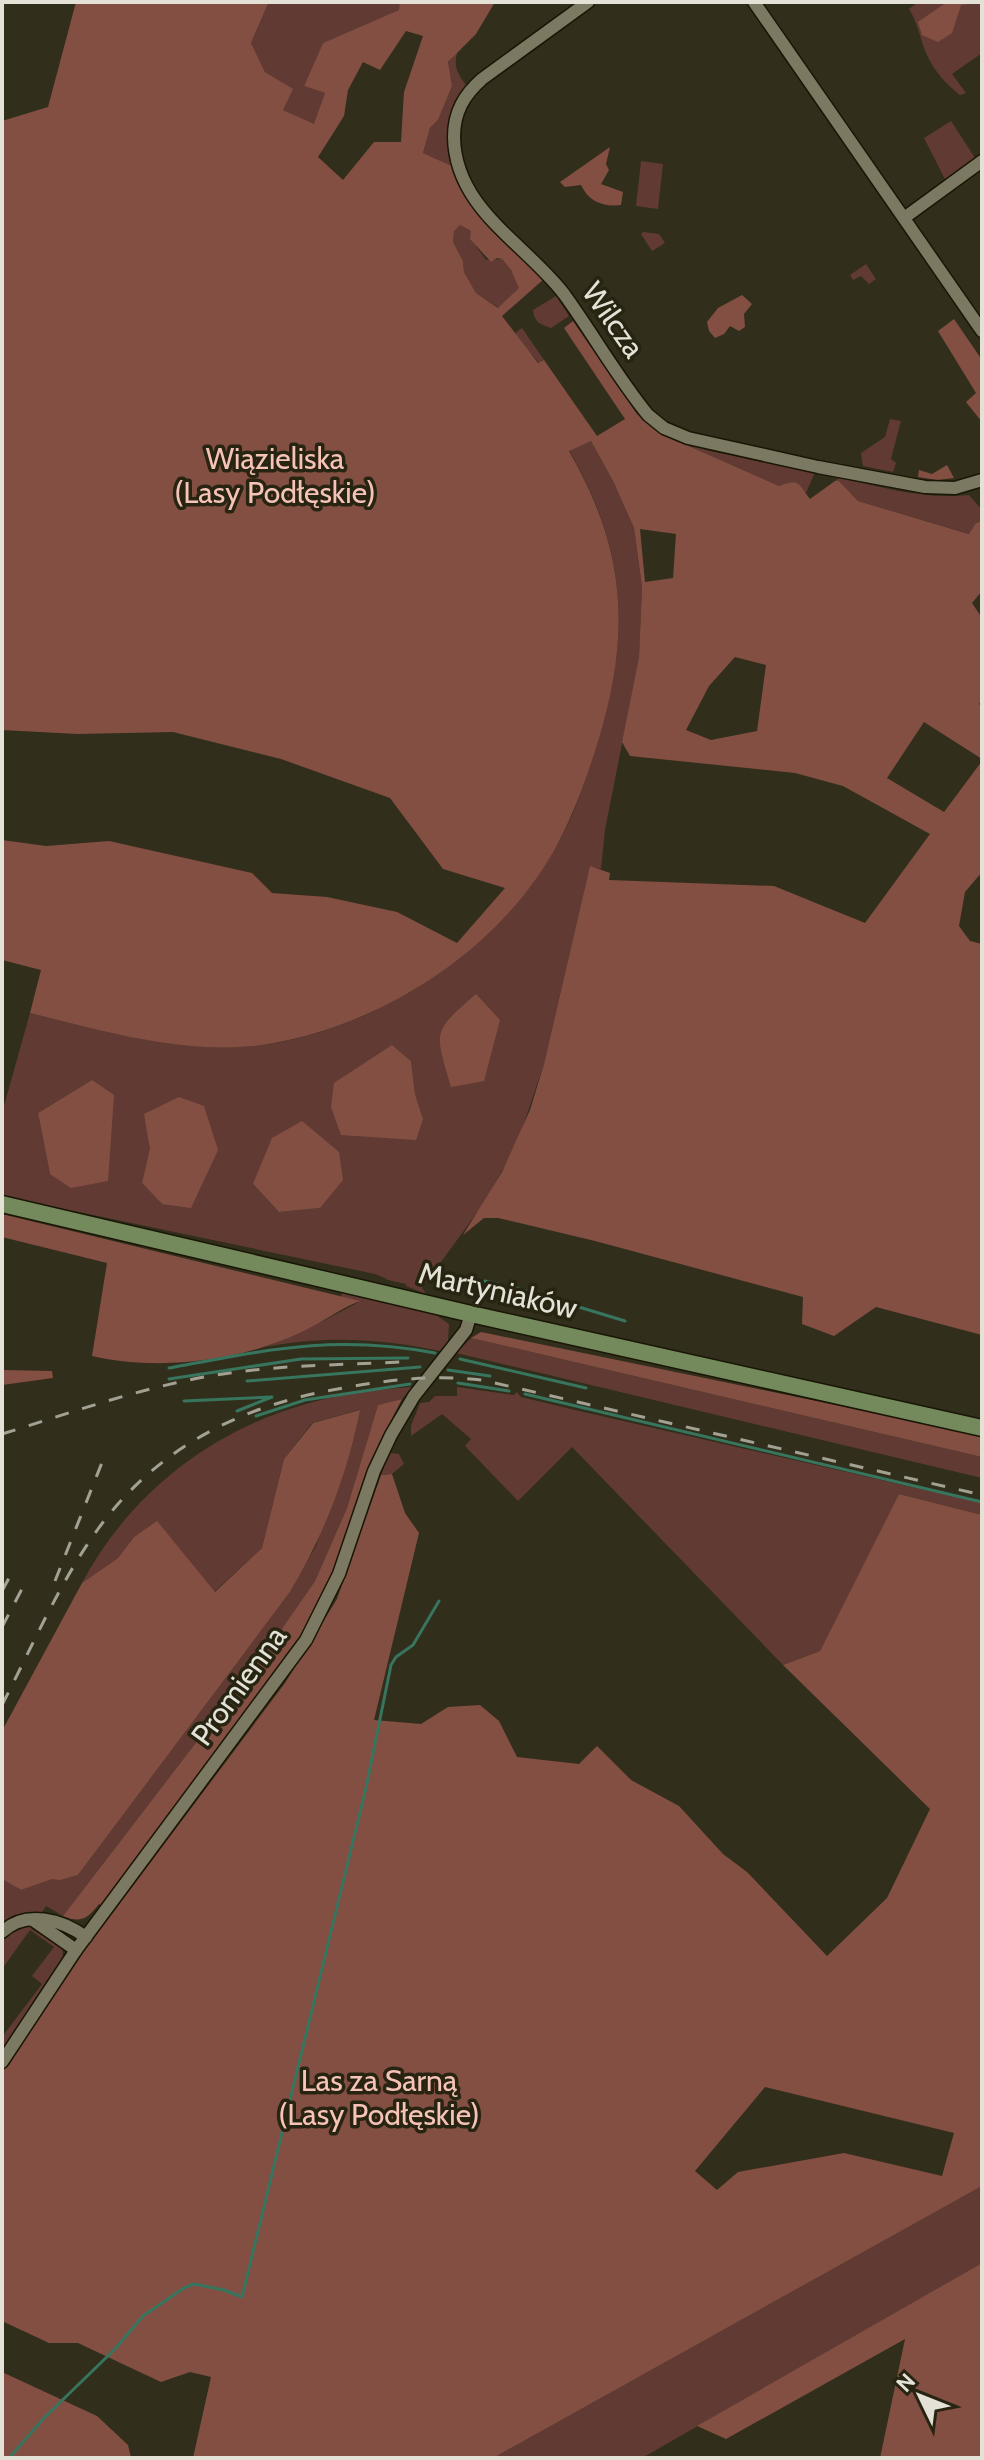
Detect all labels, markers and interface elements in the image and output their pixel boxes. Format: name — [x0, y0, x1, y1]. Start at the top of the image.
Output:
street label: Wilcza — [574, 275, 653, 365]
park label: Wiązieliska (Lasy Podłęskie) — [174, 440, 376, 511]
street label: Martyniaków — [415, 1254, 581, 1327]
street label: Promienna — [183, 1618, 295, 1753]
park label: Las za Sarną (Lasy Podłęskie) — [278, 2062, 480, 2133]
north arrow — [880, 2356, 960, 2436]
text: N — [891, 2368, 921, 2398]

